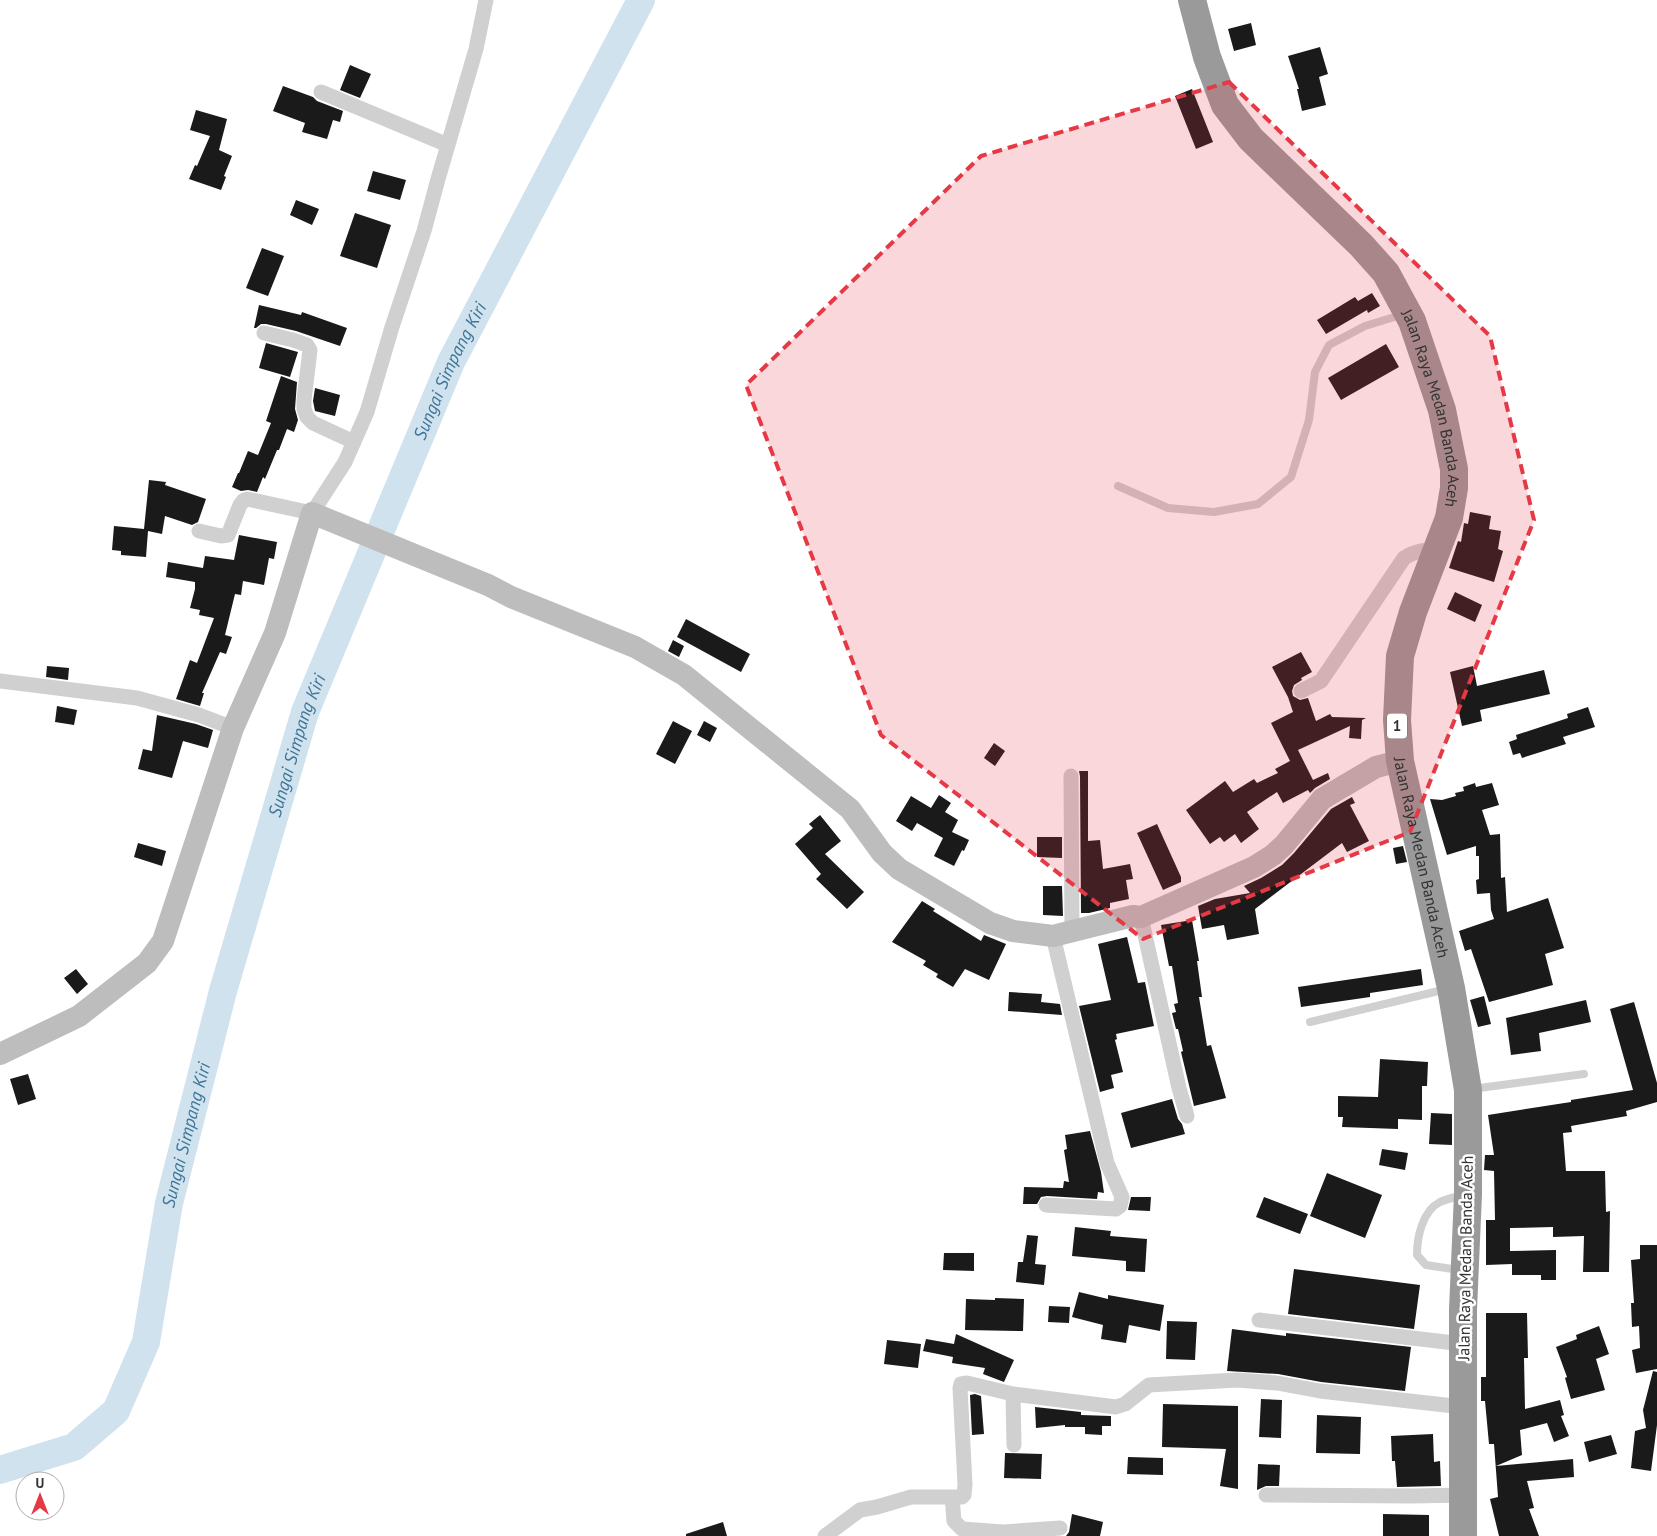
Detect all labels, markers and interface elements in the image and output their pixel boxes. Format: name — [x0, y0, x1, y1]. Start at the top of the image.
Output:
water label: Sungai Simpang Kiri — [408, 297, 492, 443]
street label: Jalan Raya Medan Banda Aceh — [1397, 304, 1464, 509]
water label: Sungai Simpang Kiri — [263, 669, 331, 820]
road number: 1 — [1387, 714, 1407, 738]
street label: Jalan Raya Medan Banda Aceh — [1390, 756, 1454, 960]
water label: Sungai Simpang Kiri — [156, 1059, 216, 1210]
street label: Jalan Raya Medan Banda Aceh — [1453, 1155, 1477, 1362]
north arrow — [15, 1471, 65, 1521]
text: U — [36, 1474, 44, 1492]

